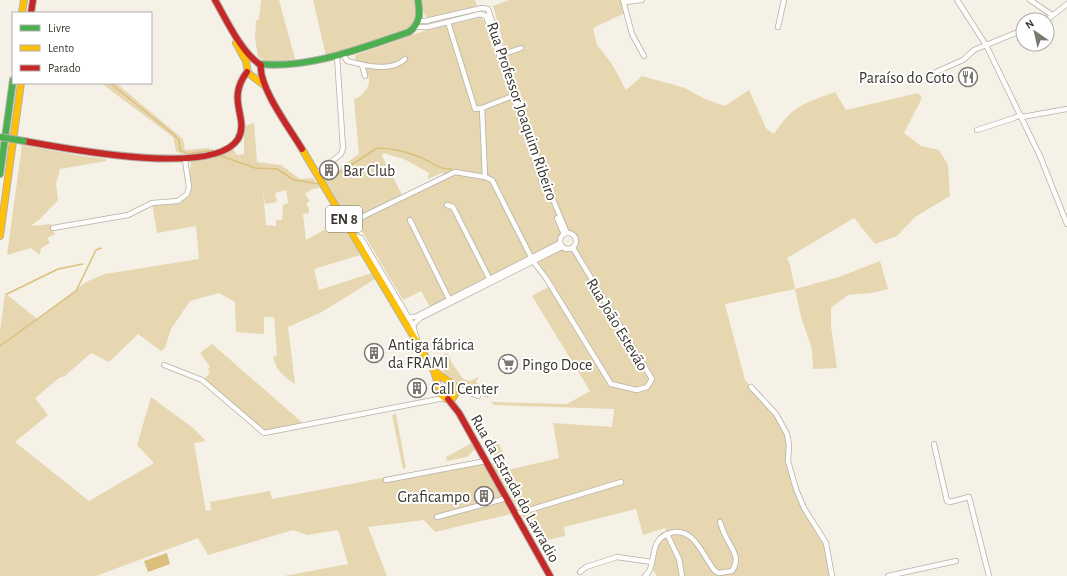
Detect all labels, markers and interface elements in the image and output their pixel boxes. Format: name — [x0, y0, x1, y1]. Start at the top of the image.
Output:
legend — [12, 12, 152, 84]
north arrow — [1015, 12, 1055, 52]
text: N — [1023, 17, 1036, 31]
street label: Rua Professor Joaquim Ribeiro — [484, 20, 560, 203]
text: Livre — [48, 22, 70, 34]
text: Lento — [48, 42, 74, 54]
text: Parado — [48, 62, 81, 74]
restaurant icon: Paraíso do Coto — [957, 66, 979, 88]
place label: Paraíso do Coto — [859, 70, 954, 86]
building icon: Bar Club — [318, 159, 340, 181]
place label: Bar Club — [343, 163, 395, 179]
road number: EN 8 — [326, 206, 362, 232]
street label: Rua João Estevão — [583, 275, 651, 374]
place label: Antiga fábrica da FRAMI — [388, 337, 475, 371]
building icon: Antiga fábrica da FRAMI — [363, 342, 385, 364]
supermarket icon: Pingo Doce — [497, 353, 519, 375]
place label: Pingo Doce — [522, 357, 592, 373]
building icon: Call Center — [406, 377, 428, 399]
place label: Call Center — [431, 381, 499, 397]
street label: Rua da Estrada do Lavradio — [468, 412, 563, 565]
building icon: Graficampo — [473, 485, 495, 507]
place label: Graficampo — [398, 489, 470, 505]

